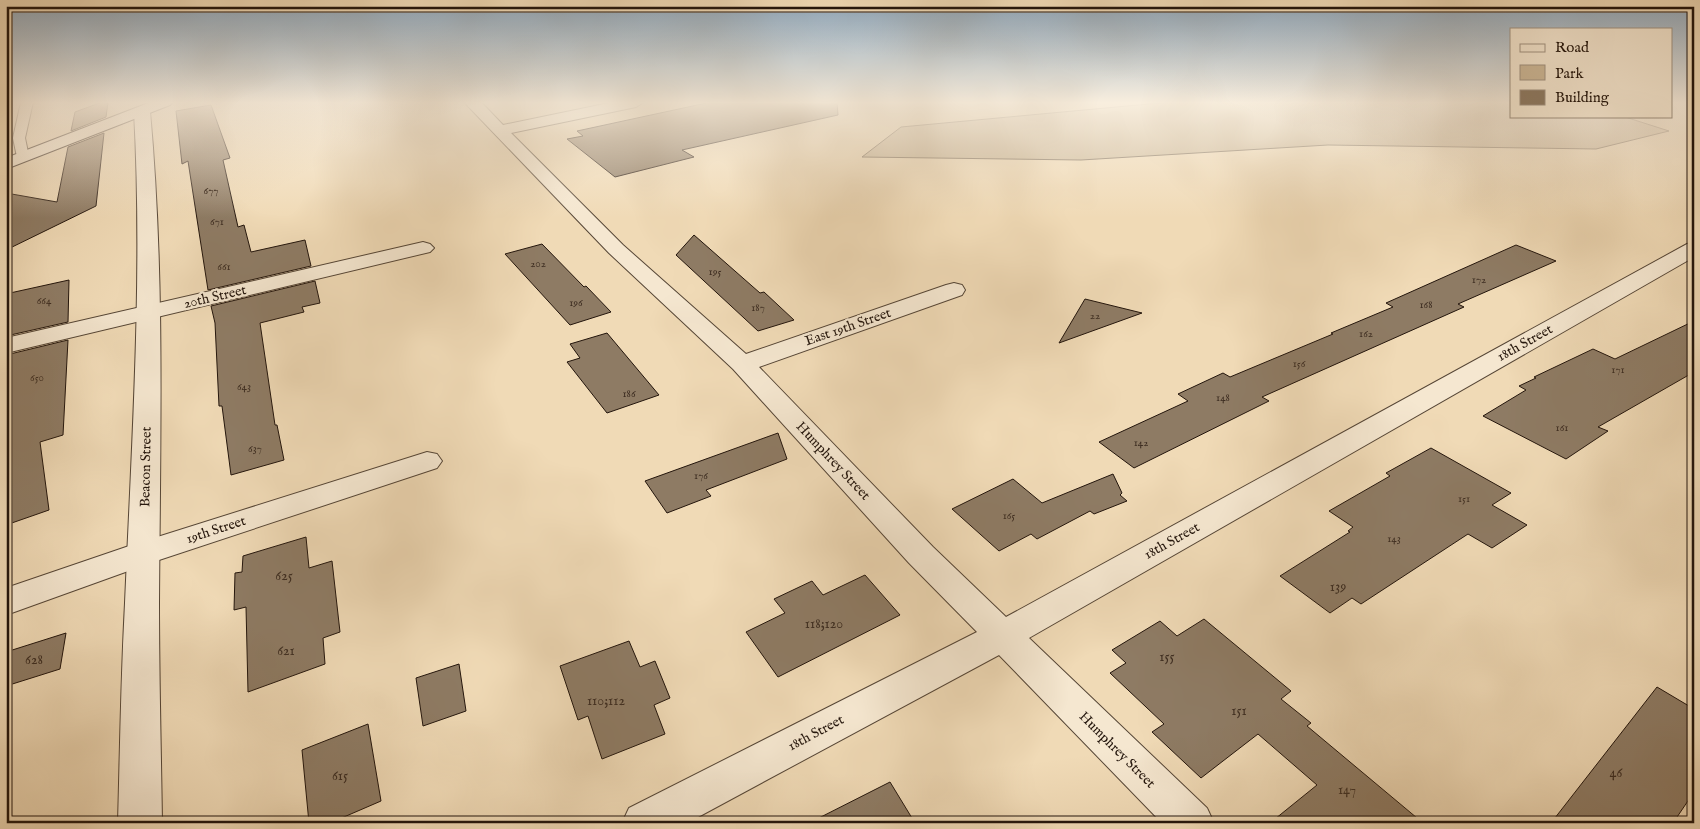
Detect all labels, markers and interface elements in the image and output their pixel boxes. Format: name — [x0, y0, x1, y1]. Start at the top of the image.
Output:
legend — [1510, 28, 1672, 118]
text: Road — [1555, 38, 1590, 57]
text: Park — [1555, 64, 1585, 83]
text: Building — [1555, 88, 1610, 107]
house number: 677 — [204, 184, 218, 198]
house number: 671 — [210, 215, 224, 229]
house number: 202 — [530, 257, 546, 271]
house number: 661 — [217, 260, 231, 274]
house number: 195 — [709, 265, 721, 279]
house number: 172 — [1472, 273, 1486, 287]
street label: 20th Street — [182, 281, 248, 313]
house number: 664 — [37, 294, 52, 308]
house number: 196 — [569, 296, 583, 310]
house number: 168 — [1419, 298, 1433, 312]
house number: 187 — [751, 301, 765, 315]
street label: East 19th Street — [803, 304, 894, 350]
house number: 22 — [1090, 309, 1100, 323]
street label: 18th Street — [1494, 320, 1556, 366]
house number: 162 — [1359, 327, 1373, 341]
house number: 156 — [1293, 357, 1306, 371]
house number: 171 — [1611, 363, 1625, 377]
house number: 650 — [30, 371, 44, 385]
house number: 643 — [237, 380, 251, 394]
house number: 186 — [622, 387, 636, 401]
house number: 148 — [1216, 391, 1230, 405]
street label: Humphrey Street — [792, 418, 874, 504]
house number: 161 — [1556, 421, 1568, 435]
street label: Beacon Street — [136, 426, 156, 507]
house number: 142 — [1134, 436, 1148, 450]
house number: 637 — [248, 442, 262, 456]
house number: 176 — [694, 469, 708, 483]
house number: 151 — [1458, 492, 1470, 506]
house number: 165 — [1003, 509, 1015, 523]
street label: 19th Street — [184, 512, 248, 548]
street label: 18th Street — [1141, 518, 1203, 564]
house number: 143 — [1387, 532, 1401, 546]
house number: 625 — [275, 567, 293, 585]
house number: 139 — [1330, 578, 1346, 596]
house number: 118;120 — [805, 615, 843, 633]
house number: 621 — [277, 642, 295, 660]
house number: 155 — [1159, 648, 1175, 666]
house number: 628 — [25, 651, 43, 669]
house number: 110;112 — [587, 692, 626, 710]
house number: 151 — [1231, 702, 1247, 720]
street label: Humphrey Street — [1075, 708, 1159, 792]
street label: 18th Street — [785, 711, 847, 755]
house number: 46 — [1610, 764, 1623, 782]
house number: 615 — [332, 767, 348, 785]
house number: 147 — [1338, 781, 1356, 799]

